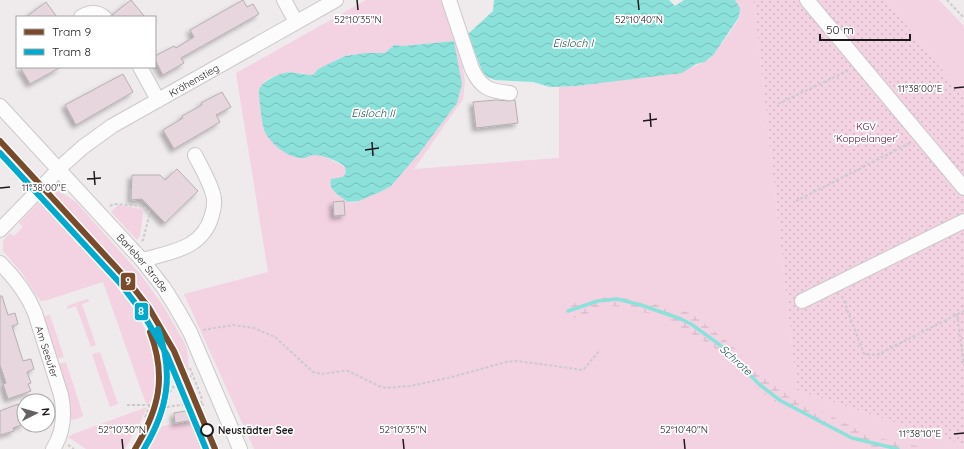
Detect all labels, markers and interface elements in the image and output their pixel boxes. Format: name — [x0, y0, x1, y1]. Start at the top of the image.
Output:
text: 52°10'35"N — [334, 13, 382, 26]
text: 52°10'40"N — [615, 13, 663, 26]
legend — [16, 16, 156, 68]
scale bar — [820, 16, 910, 42]
text: 50 m — [826, 22, 854, 37]
text: Tram 9 — [52, 24, 91, 39]
water label: Eisloch I — [553, 36, 595, 50]
text: Tram 8 — [52, 44, 91, 59]
street label: Krähenstieg — [166, 61, 221, 99]
text: 11°38'00"E — [898, 82, 943, 95]
water label: Eisloch II — [351, 106, 396, 120]
park label: KGV 'Koppelanger' — [834, 120, 898, 145]
text: 11°38'00"E — [22, 181, 67, 194]
street label: Barleber Straße — [114, 231, 172, 295]
line badge: 9 — [120, 272, 136, 291]
text: 9 — [125, 274, 131, 288]
line badge: 8 — [134, 302, 149, 321]
text: 8 — [138, 304, 144, 318]
street label: Am Seeufer — [33, 324, 62, 379]
water label: Schrote — [717, 342, 756, 379]
north arrow — [16, 393, 56, 433]
text: N — [39, 407, 53, 417]
text: 52°10'30"N — [98, 423, 146, 436]
marker: Neustädter See — [200, 423, 214, 437]
text: 52°10'35"N — [379, 423, 427, 436]
text: 52°10'40"N — [660, 423, 708, 436]
place label: Neustädter See — [218, 424, 294, 437]
text: 11°38'10"E — [899, 427, 942, 440]

